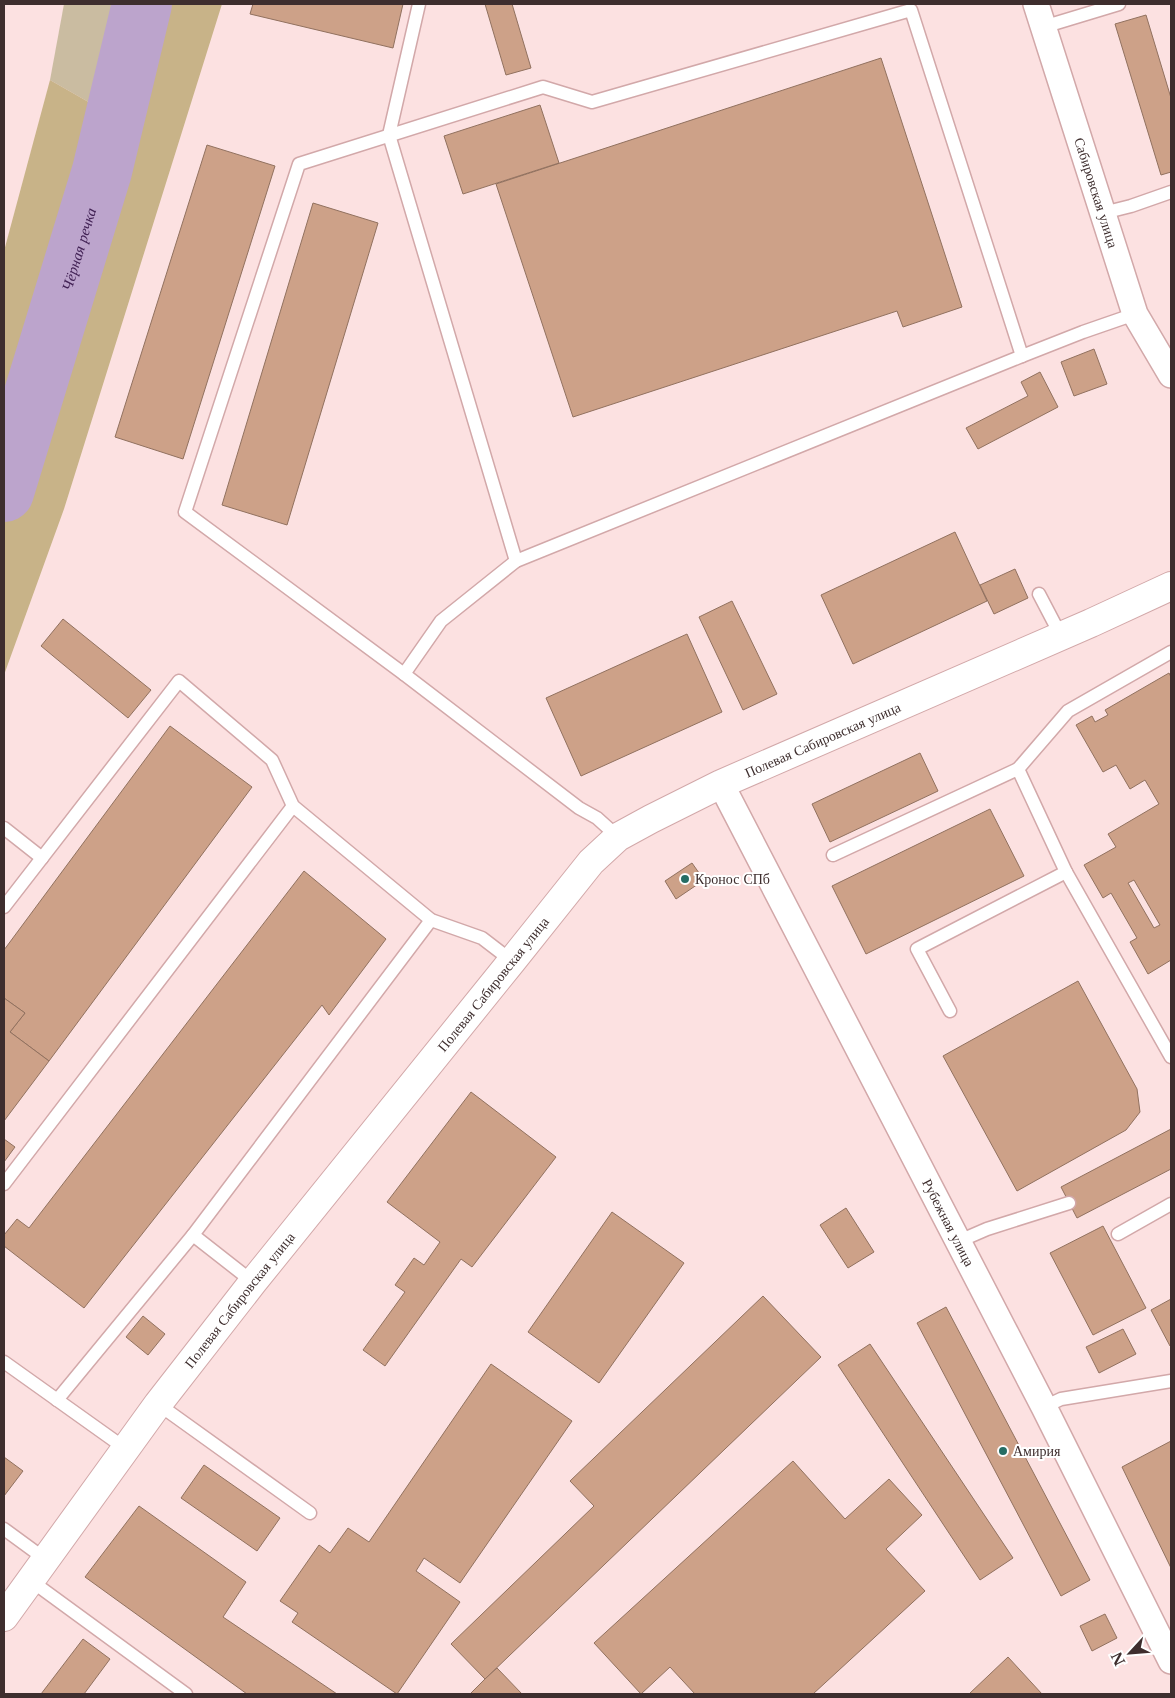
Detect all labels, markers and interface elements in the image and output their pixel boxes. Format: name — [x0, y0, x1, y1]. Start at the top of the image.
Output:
street label: Сабировская улица — [1070, 135, 1123, 251]
water label: Чёрная речка — [57, 205, 100, 293]
street label: Полевая Сабировская улица — [742, 698, 904, 782]
place label: Кронос СПб — [695, 870, 770, 888]
marker: Кронос СПб — [679, 873, 691, 885]
street label: Полевая Сабировская улица — [433, 912, 553, 1055]
street label: Рубежная улица — [918, 1176, 979, 1270]
street label: Полевая Сабировская улица — [180, 1228, 299, 1372]
place label: Амирия — [1013, 1442, 1061, 1460]
marker: Амирия — [997, 1445, 1009, 1457]
north arrow — [1105, 1628, 1155, 1678]
text: N — [1107, 1649, 1129, 1669]

